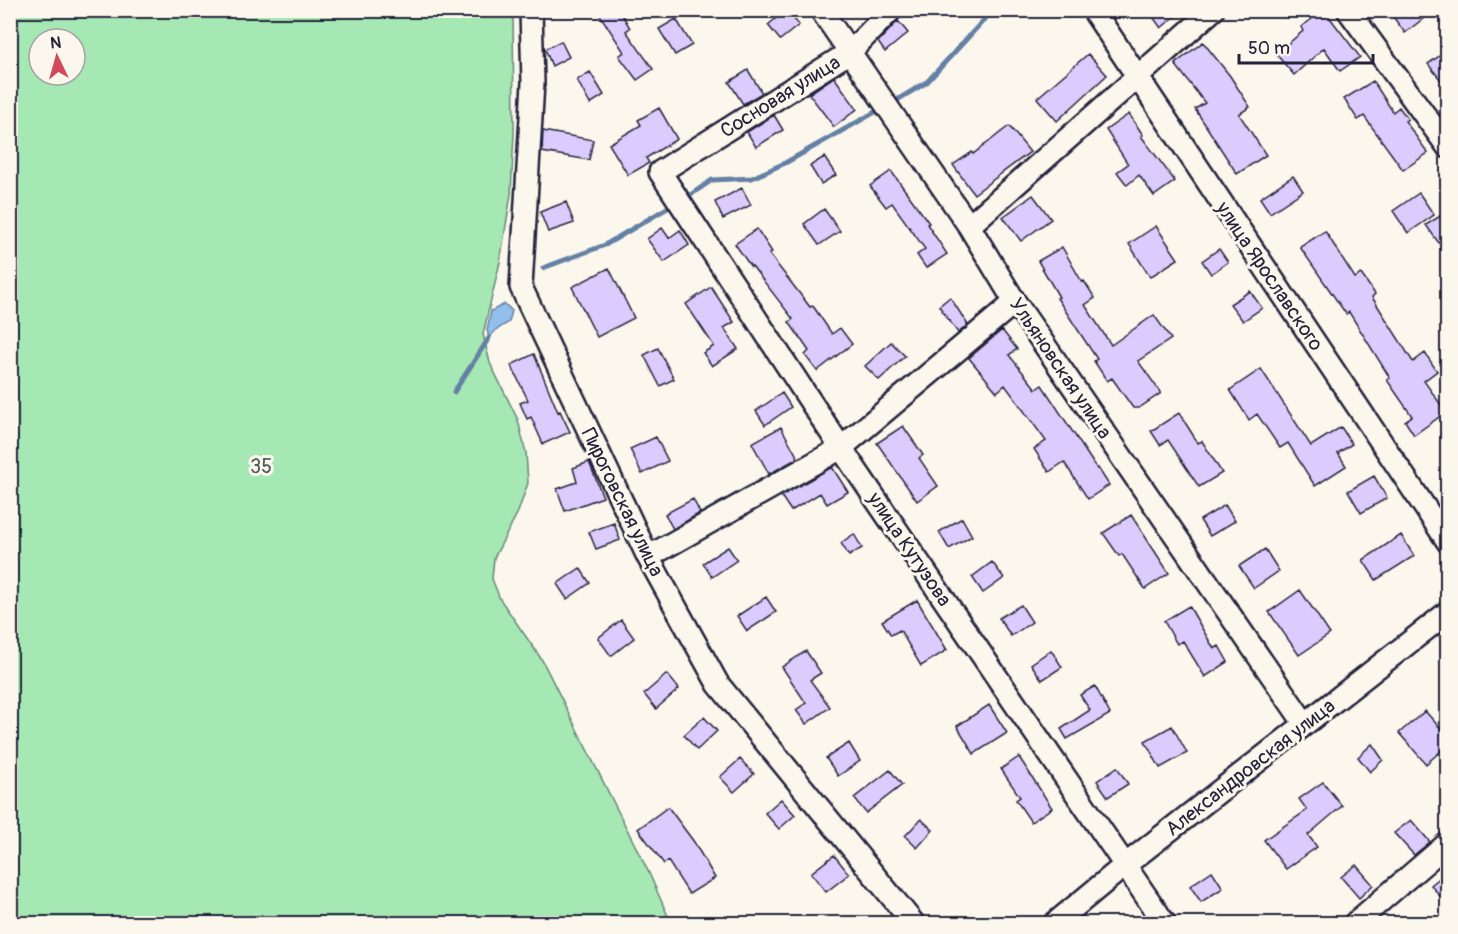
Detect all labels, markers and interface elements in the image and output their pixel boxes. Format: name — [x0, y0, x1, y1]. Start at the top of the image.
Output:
north arrow — [27, 27, 87, 87]
scale bar — [1239, 27, 1372, 65]
text: N — [50, 33, 62, 53]
text: 50 m — [1248, 37, 1290, 60]
street label: Сосновая улица — [716, 50, 845, 143]
street label: улица Ярославского — [1210, 196, 1329, 356]
street label: Ульяновская улица — [1004, 293, 1117, 444]
street label: Пироговская улица — [576, 424, 669, 580]
park label: 35 — [250, 454, 272, 479]
street label: улица Кутузова — [862, 487, 957, 611]
street label: Александровская улица — [1160, 693, 1340, 841]

